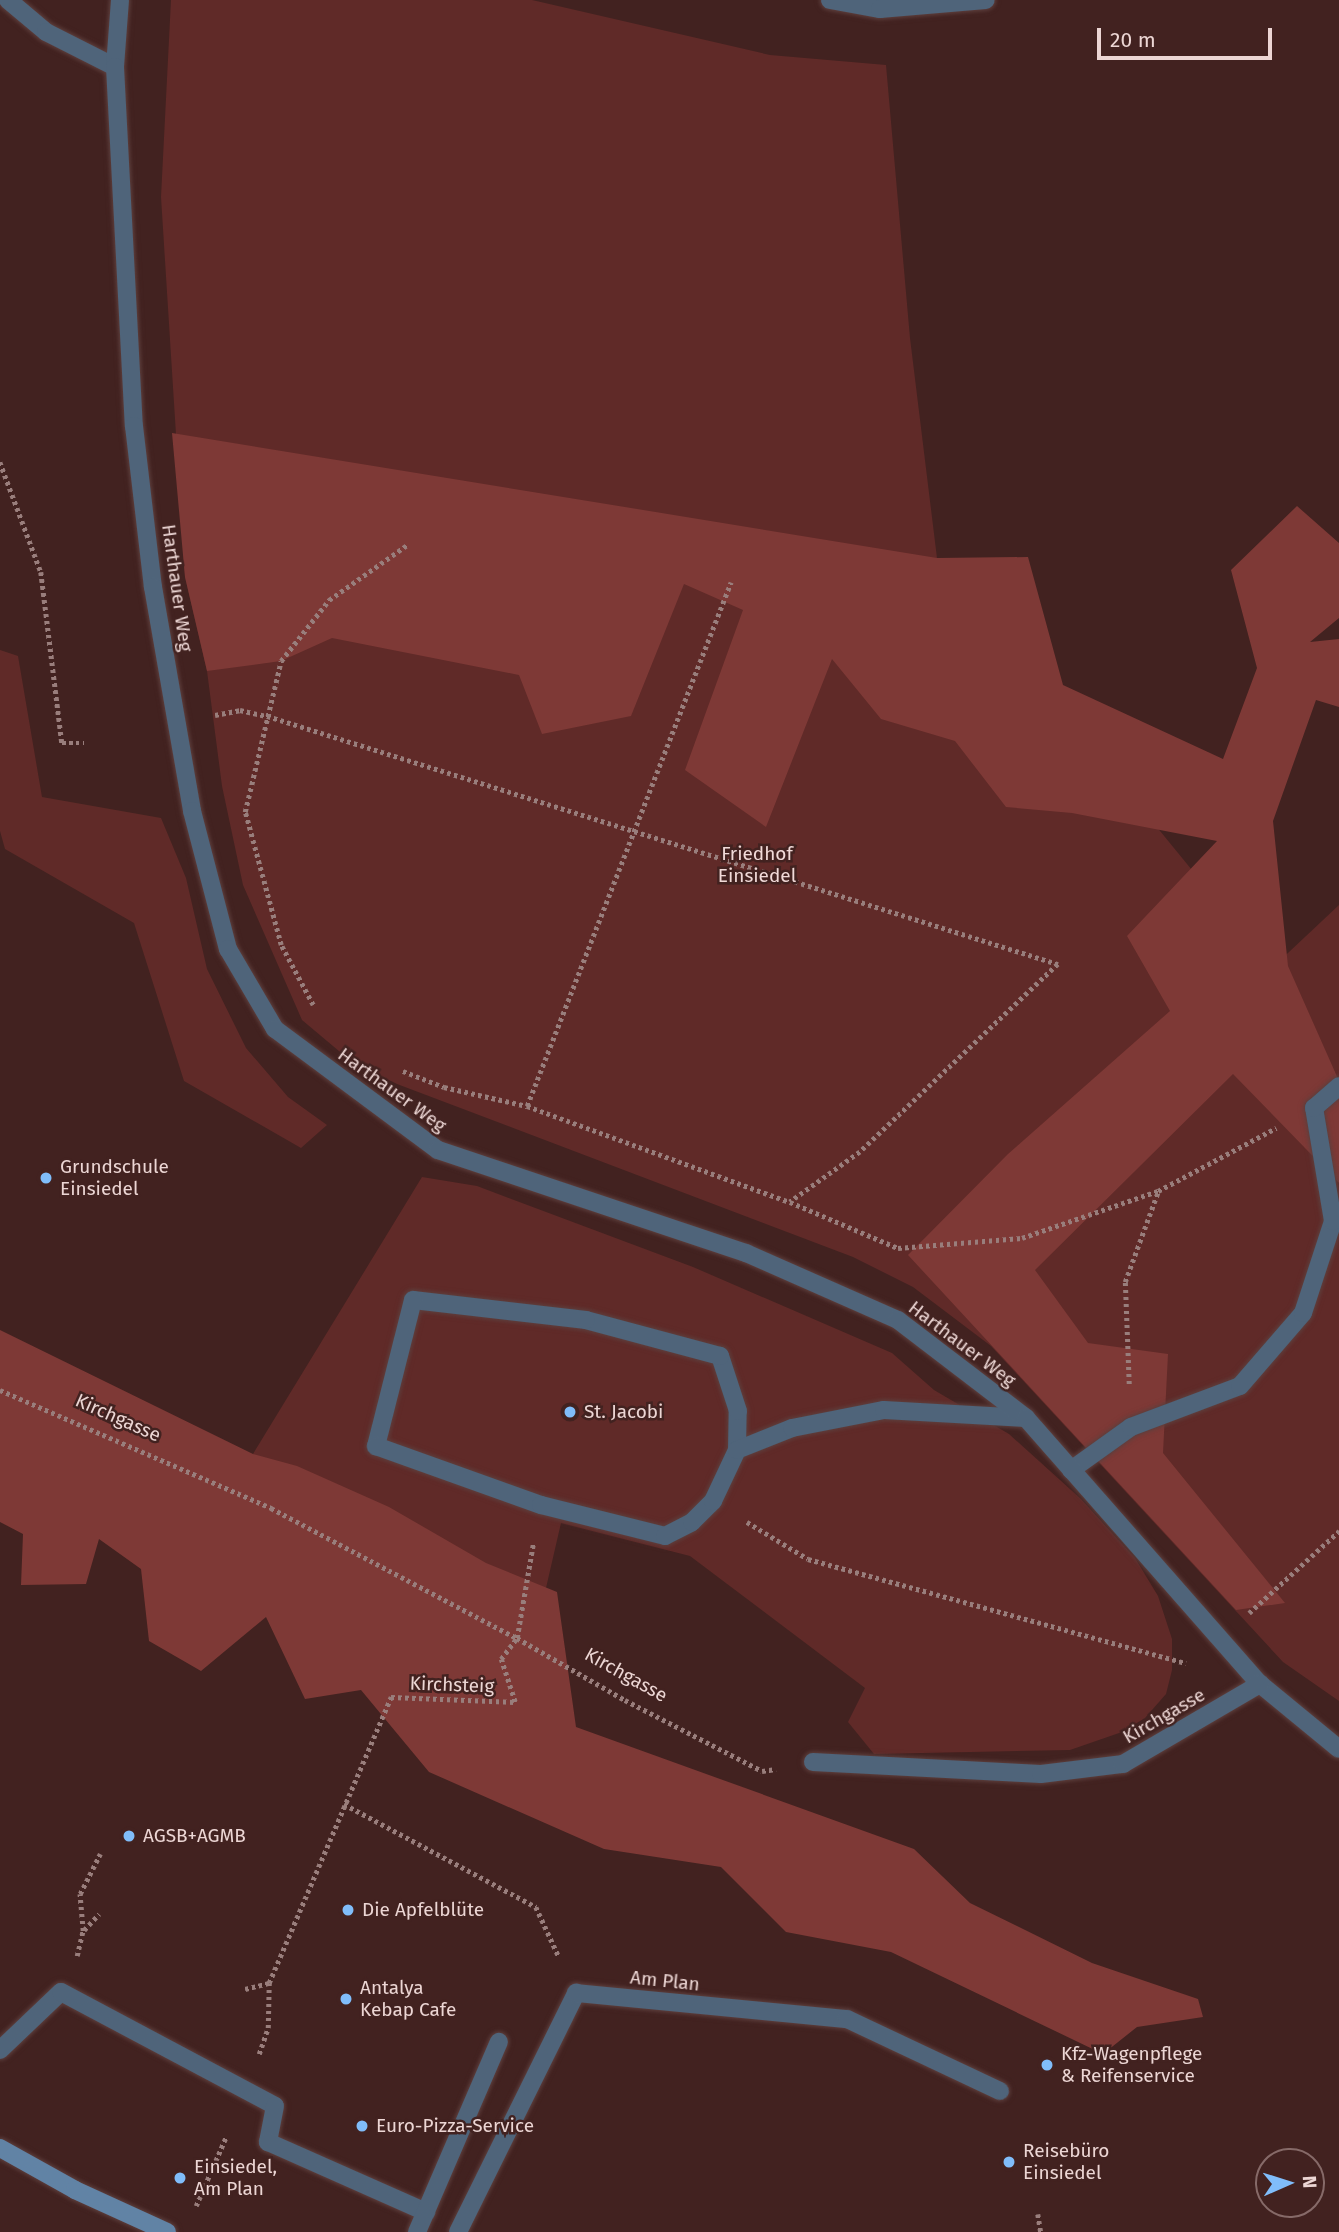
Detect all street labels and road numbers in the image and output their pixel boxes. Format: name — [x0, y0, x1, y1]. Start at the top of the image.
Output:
street label: Harthauer Weg — [157, 523, 197, 653]
street label: Harthauer Weg — [333, 1043, 451, 1137]
street label: Harthauer Weg — [904, 1296, 1020, 1392]
street label: Kirchgasse — [72, 1389, 164, 1447]
street label: Kirchgasse — [581, 1643, 671, 1707]
street label: Kirchsteig — [409, 1672, 495, 1698]
street label: Kirchgasse — [1119, 1683, 1209, 1749]
street label: Am Plan — [629, 1966, 701, 1996]

